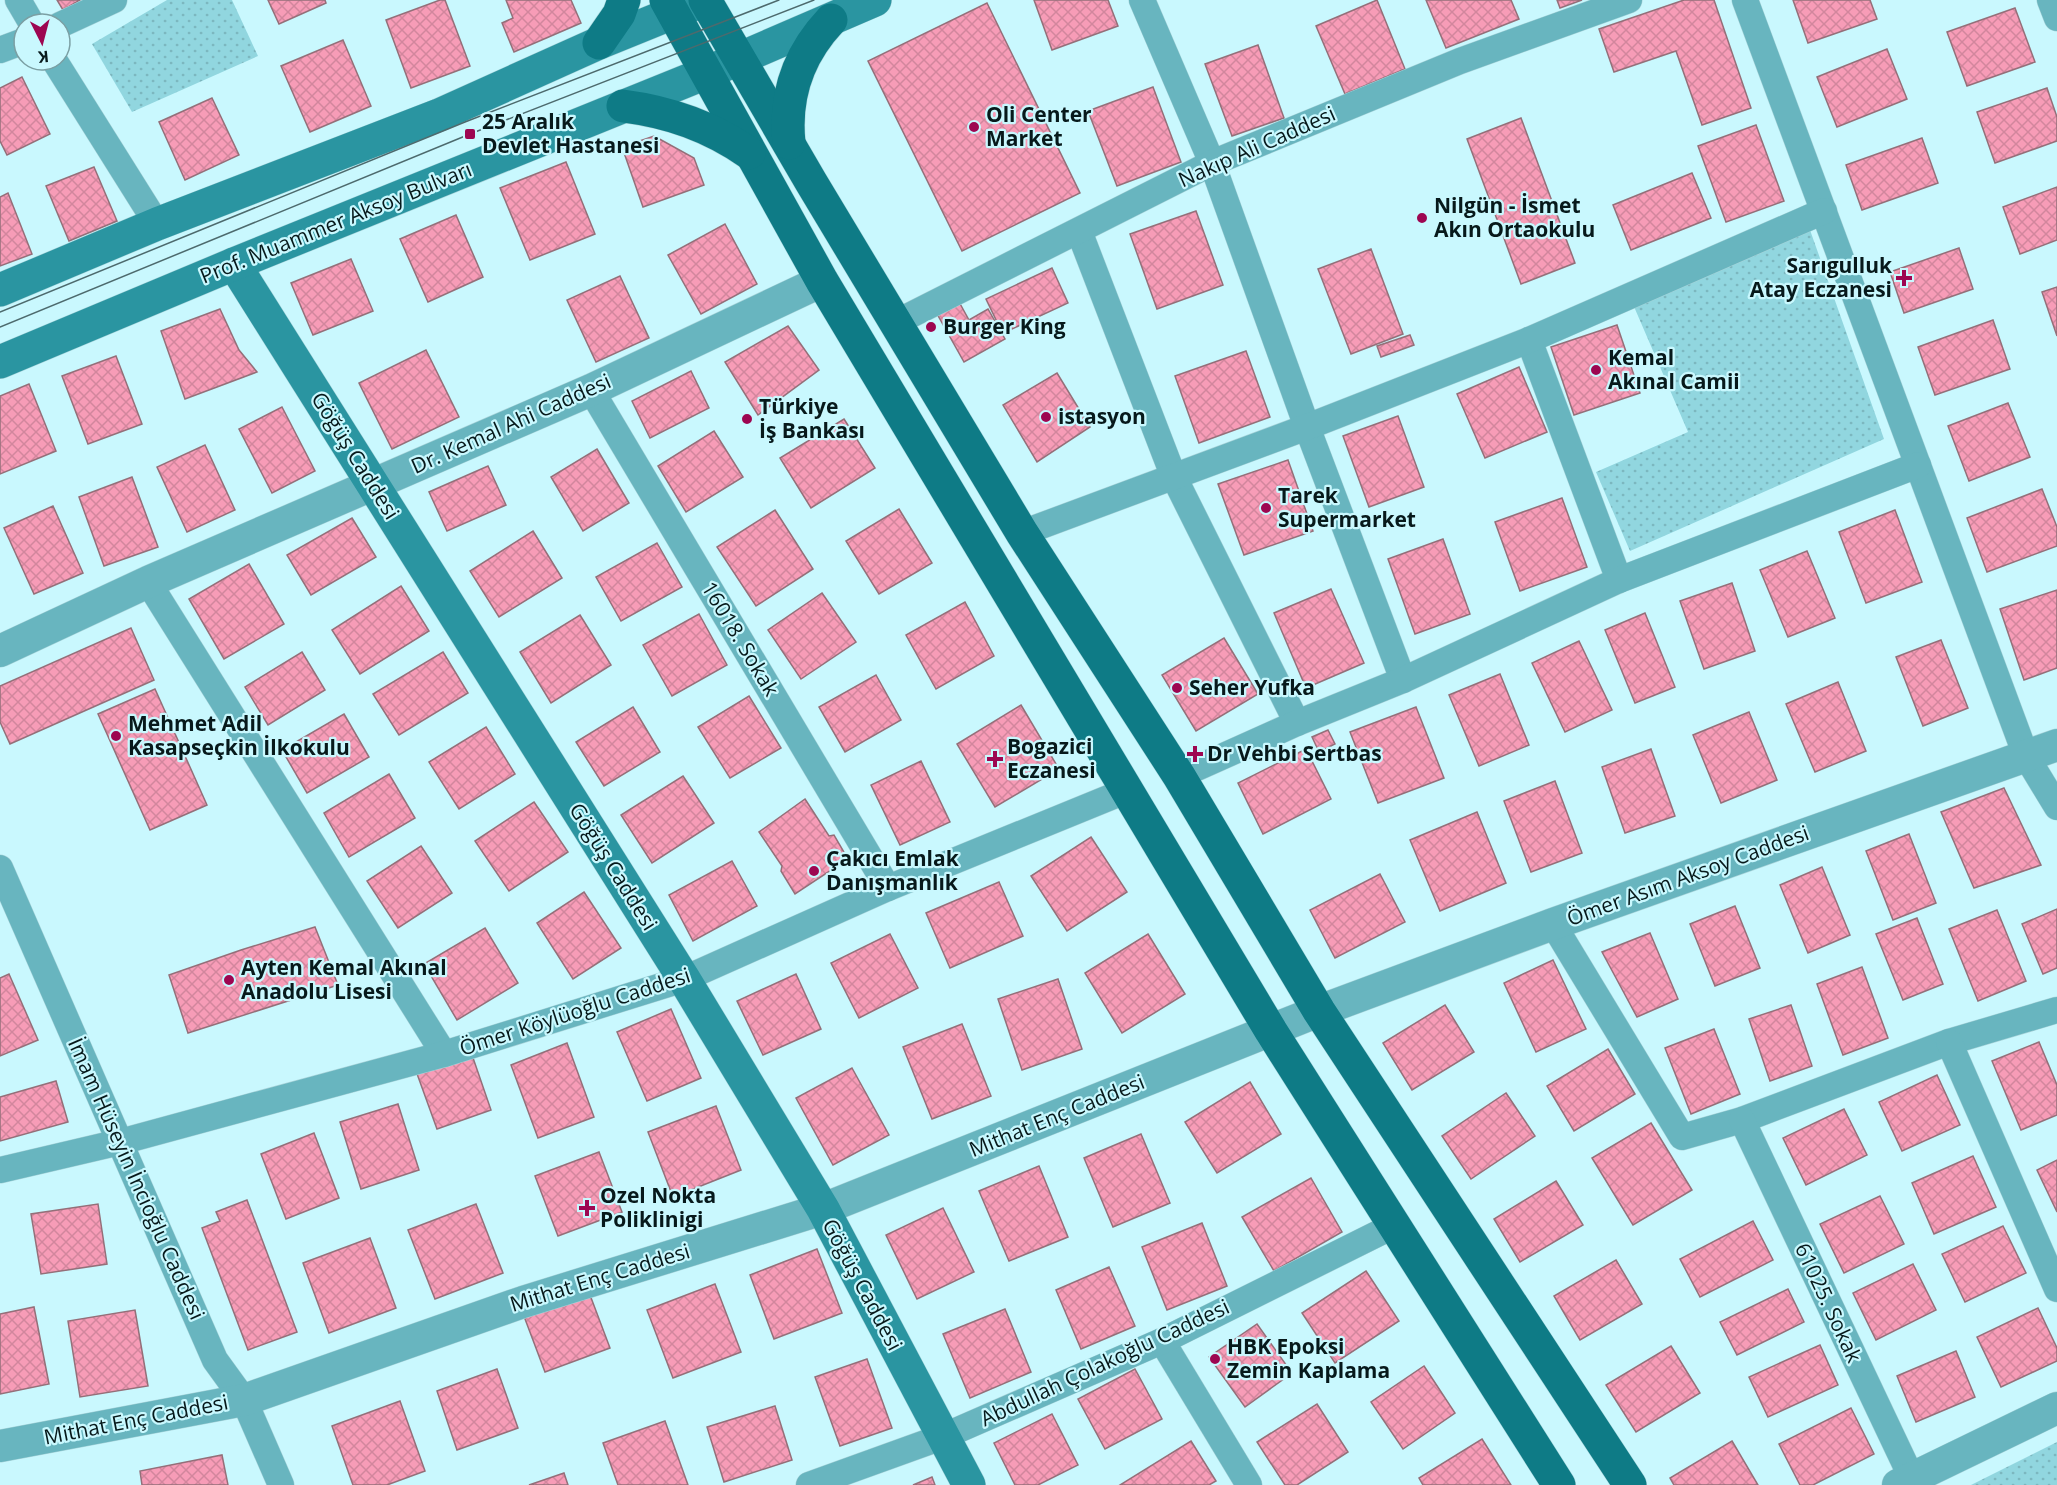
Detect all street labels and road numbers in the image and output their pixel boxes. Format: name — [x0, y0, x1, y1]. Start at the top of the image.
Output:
street label: Nakıp Ali Caddesi — [1174, 99, 1340, 193]
street label: Prof. Muammer Aksoy Bulvarı — [196, 155, 476, 290]
street label: Dr. Kemal Ahi Caddesi — [406, 366, 615, 480]
street label: Göğüş Caddesi — [305, 386, 406, 525]
street label: 16018. Sokak — [696, 576, 786, 701]
street label: Göğüş Caddesi — [563, 797, 664, 936]
street label: Ömer Asım Aksoy Caddesi — [1563, 818, 1813, 932]
street label: Ömer Köylüoğlu Caddesi — [456, 960, 694, 1062]
street label: İmam Hüseyin İncioğlu Caddesi — [62, 1033, 212, 1324]
street label: Mithat Enç Caddesi — [965, 1067, 1149, 1163]
street label: Göğüş Caddesi — [816, 1214, 909, 1355]
street label: Mithat Enç Caddesi — [506, 1236, 693, 1318]
street label: 61025. Sokak — [1789, 1238, 1869, 1367]
street label: Abdullah Çolakoğlu Caddesi — [976, 1292, 1234, 1432]
street label: Mithat Enç Caddesi — [41, 1387, 230, 1451]

